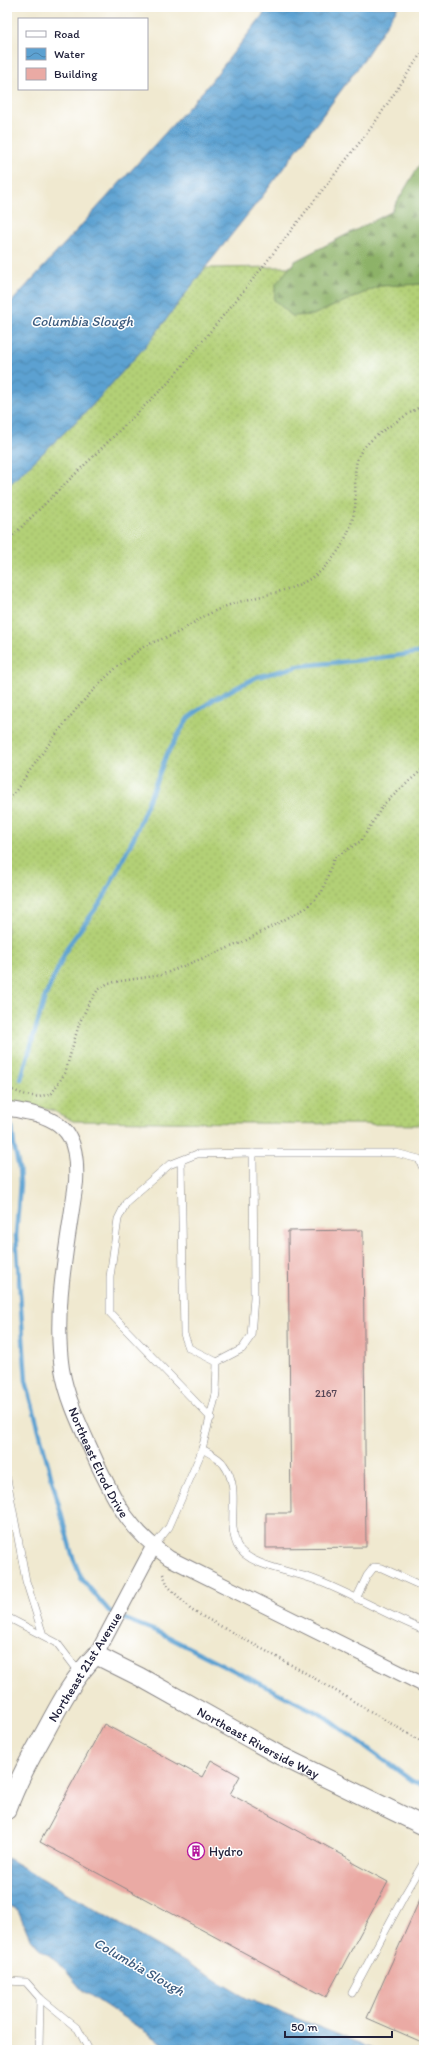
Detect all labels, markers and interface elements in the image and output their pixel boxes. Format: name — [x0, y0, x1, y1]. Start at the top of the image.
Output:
legend — [18, 18, 148, 90]
text: Road — [54, 27, 80, 41]
text: Water — [54, 47, 85, 61]
text: Building — [54, 67, 98, 81]
water label: Columbia Slough — [31, 313, 133, 330]
house number: 2167 — [315, 1387, 338, 1400]
street label: Northeast Elrod Drive — [66, 1405, 132, 1520]
street label: Northeast 21st Avenue — [45, 1609, 125, 1725]
street label: Northeast Riverside Way — [195, 1703, 322, 1781]
building icon: Hydro — [186, 1841, 206, 1861]
place label: Hydro — [209, 1844, 243, 1859]
water label: Columbia Slough — [91, 1934, 188, 2000]
scale bar — [285, 2013, 392, 2039]
text: 50 m — [291, 2020, 317, 2034]

